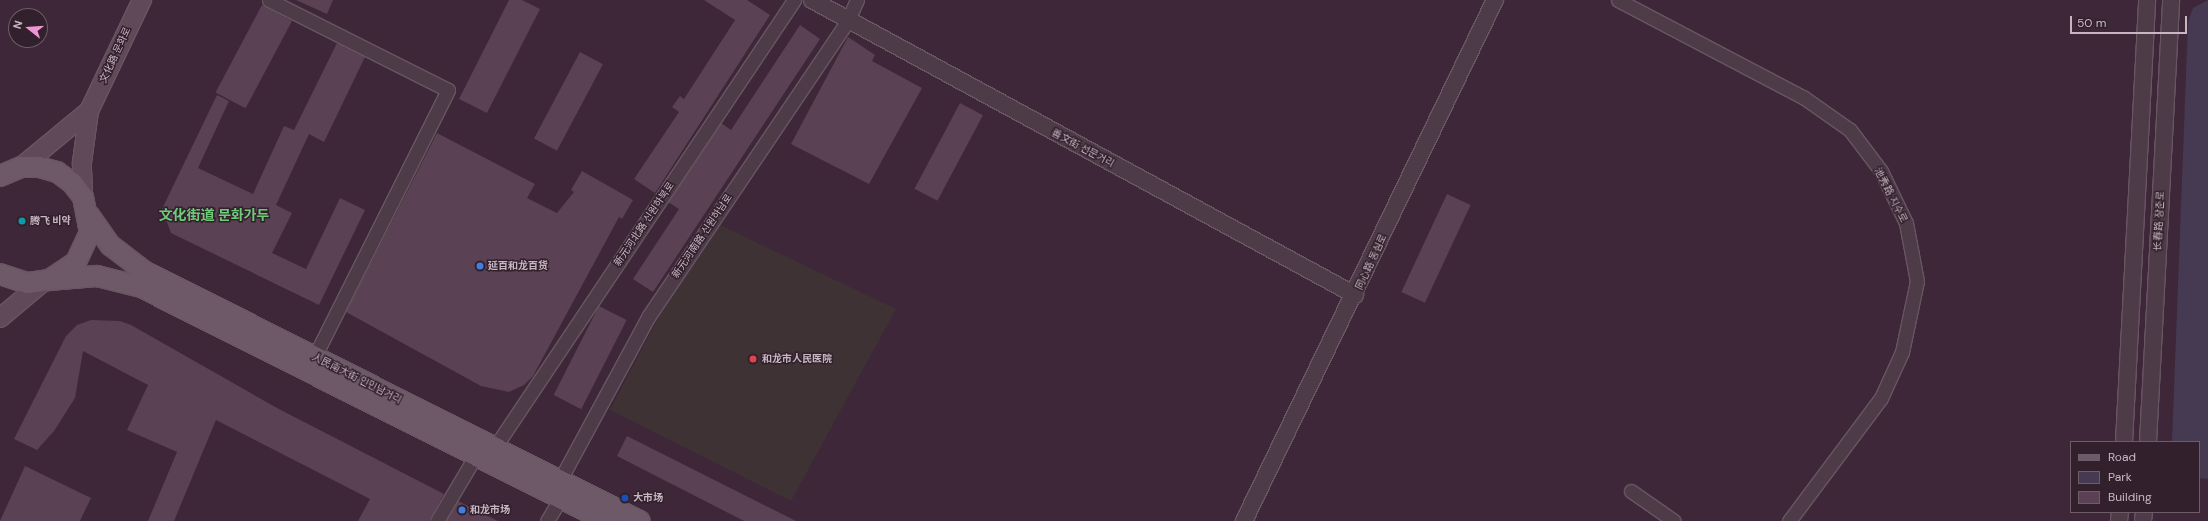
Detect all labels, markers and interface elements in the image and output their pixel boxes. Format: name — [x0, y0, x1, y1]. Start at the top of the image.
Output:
north arrow — [8, 8, 48, 48]
scale bar — [2072, 8, 2189, 34]
text: 50 m — [2077, 15, 2106, 31]
text: N — [10, 19, 25, 31]
street label: 文化路 문화로 — [97, 25, 133, 85]
street label: 善文街 선문거리 — [1050, 126, 1116, 170]
street label: 池秀路 지수로 — [1872, 165, 1910, 225]
street label: 新元河北路 신원하북로 — [611, 180, 677, 268]
street label: 长春路 장춘로 — [2151, 191, 2167, 251]
street label: 新元河南路 신원하남로 — [669, 192, 735, 280]
district label: 文化街道 문화가두 — [159, 207, 269, 223]
place label: 腾飞 비약 — [30, 215, 71, 227]
marker: 腾飞 비약 — [17, 216, 27, 226]
street label: 同心路 동심로 — [1353, 232, 1389, 292]
place label: 延百和龙百货 — [488, 260, 548, 272]
marker: 延百和龙百货 — [475, 261, 485, 271]
street label: 人民南大街 인민남거리 — [310, 350, 404, 406]
marker: 和龙市人民医院 — [747, 353, 759, 365]
place label: 和龙市人民医院 — [762, 353, 832, 365]
legend — [2070, 441, 2200, 513]
text: Road — [2108, 449, 2136, 465]
text: Park — [2108, 469, 2132, 485]
text: Building — [2108, 489, 2152, 505]
place label: 大市场 — [633, 492, 663, 504]
marker: 大市场 — [620, 493, 630, 503]
place label: 和龙市场 — [470, 504, 510, 516]
marker: 和龙市场 — [457, 505, 467, 515]

